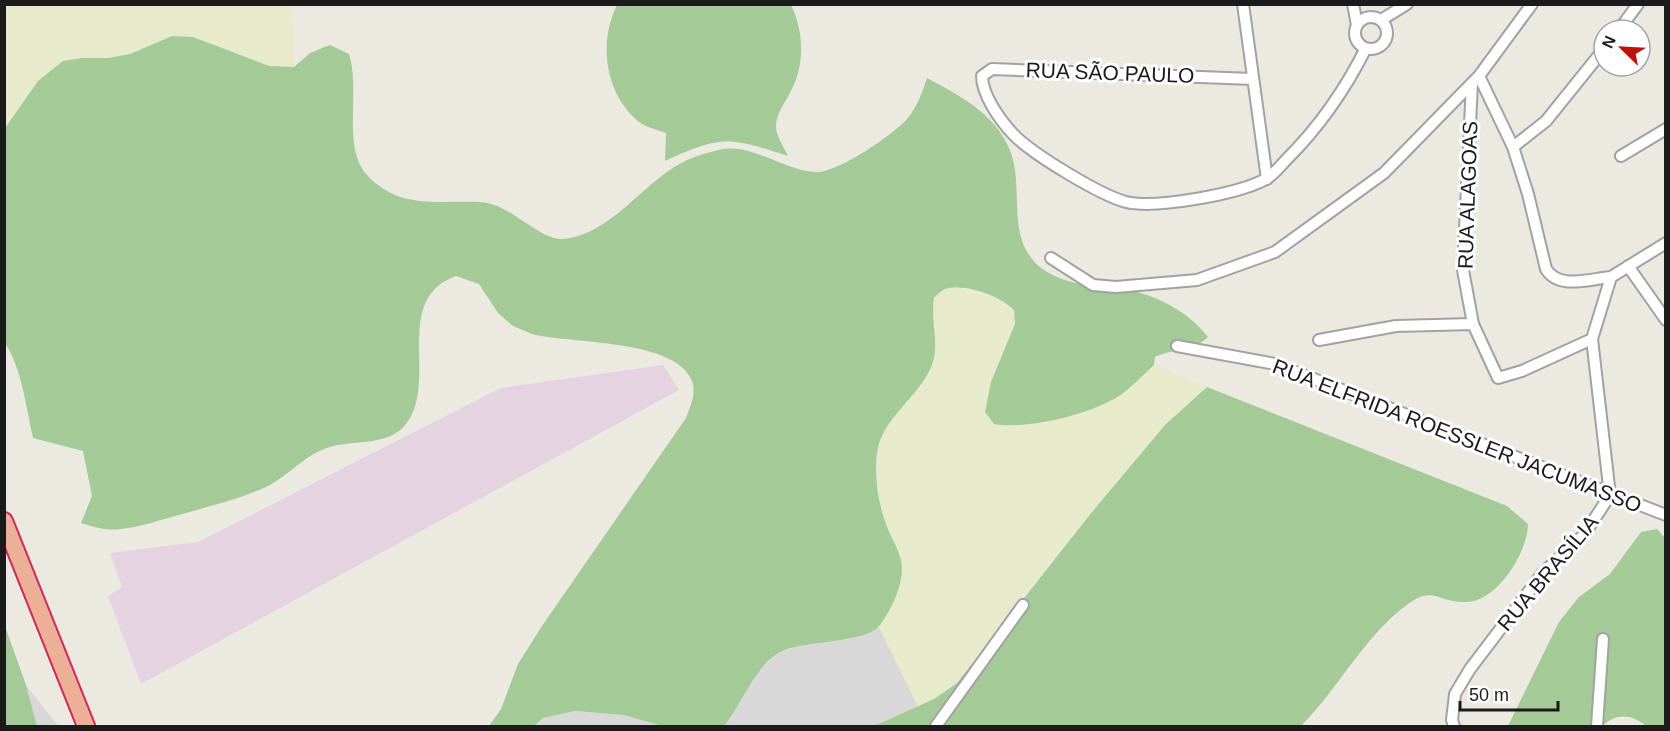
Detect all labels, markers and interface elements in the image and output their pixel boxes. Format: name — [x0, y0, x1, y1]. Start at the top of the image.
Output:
north arrow — [1592, 18, 1652, 78]
text: N — [1599, 33, 1619, 51]
street label: RUA SÃO PAULO — [1025, 58, 1195, 87]
street label: RUA ALAGOAS — [1453, 121, 1482, 269]
street label: RUA ELFRIDA ROESSLER JACUMASSO — [1269, 354, 1645, 517]
street label: RUA BRASÍLIA — [1493, 510, 1603, 635]
scale bar — [1460, 674, 1558, 712]
text: 50 m — [1469, 685, 1509, 705]

